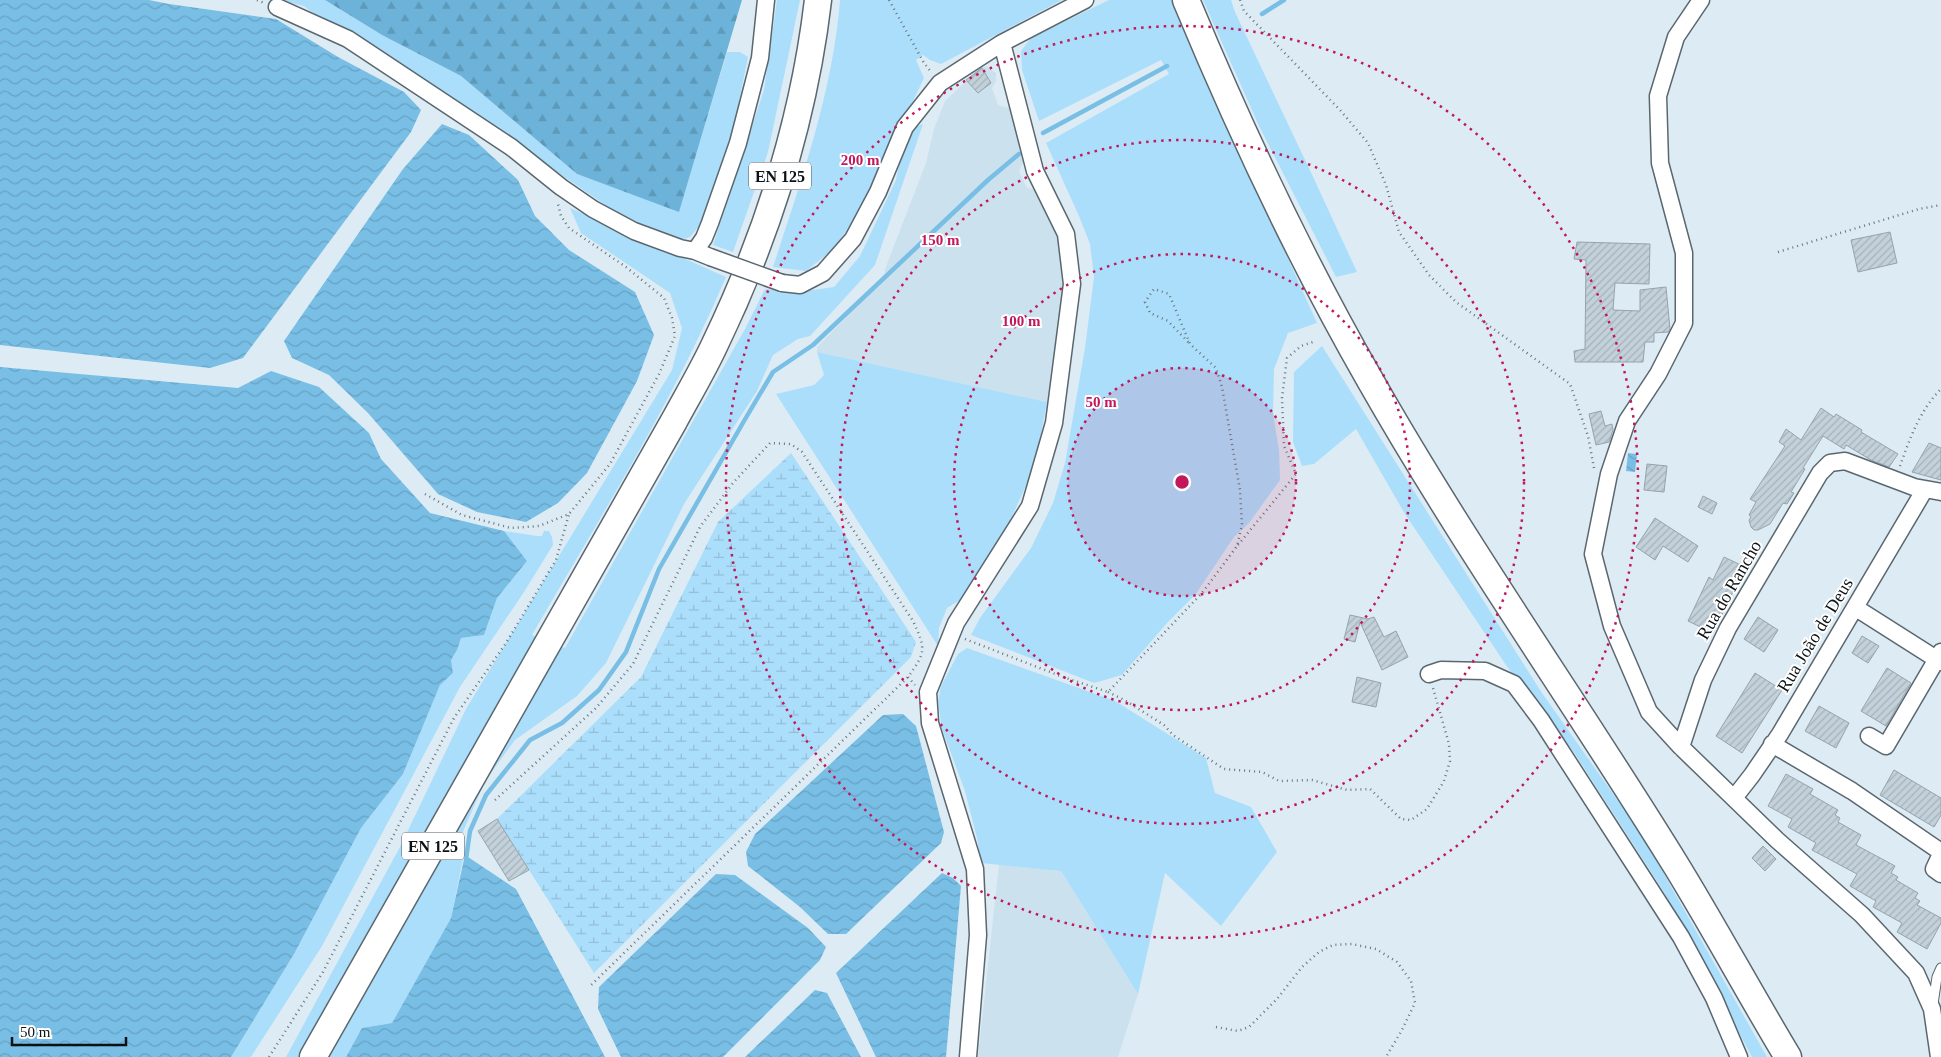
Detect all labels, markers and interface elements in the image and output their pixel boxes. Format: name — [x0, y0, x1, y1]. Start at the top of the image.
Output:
text: 200 m — [841, 152, 880, 168]
road number: EN 125 — [749, 162, 811, 190]
text: 150 m — [921, 232, 960, 248]
text: 100 m — [1002, 313, 1041, 329]
text: 50 m — [1085, 394, 1117, 410]
centre of rings — [1173, 473, 1191, 491]
street label: Rua do Rancho — [1693, 537, 1765, 643]
street label: Rua João de Deus — [1773, 574, 1857, 696]
road number: EN 125 — [402, 832, 464, 859]
scale bar — [12, 1014, 126, 1046]
text: 50 m — [20, 1024, 51, 1040]

